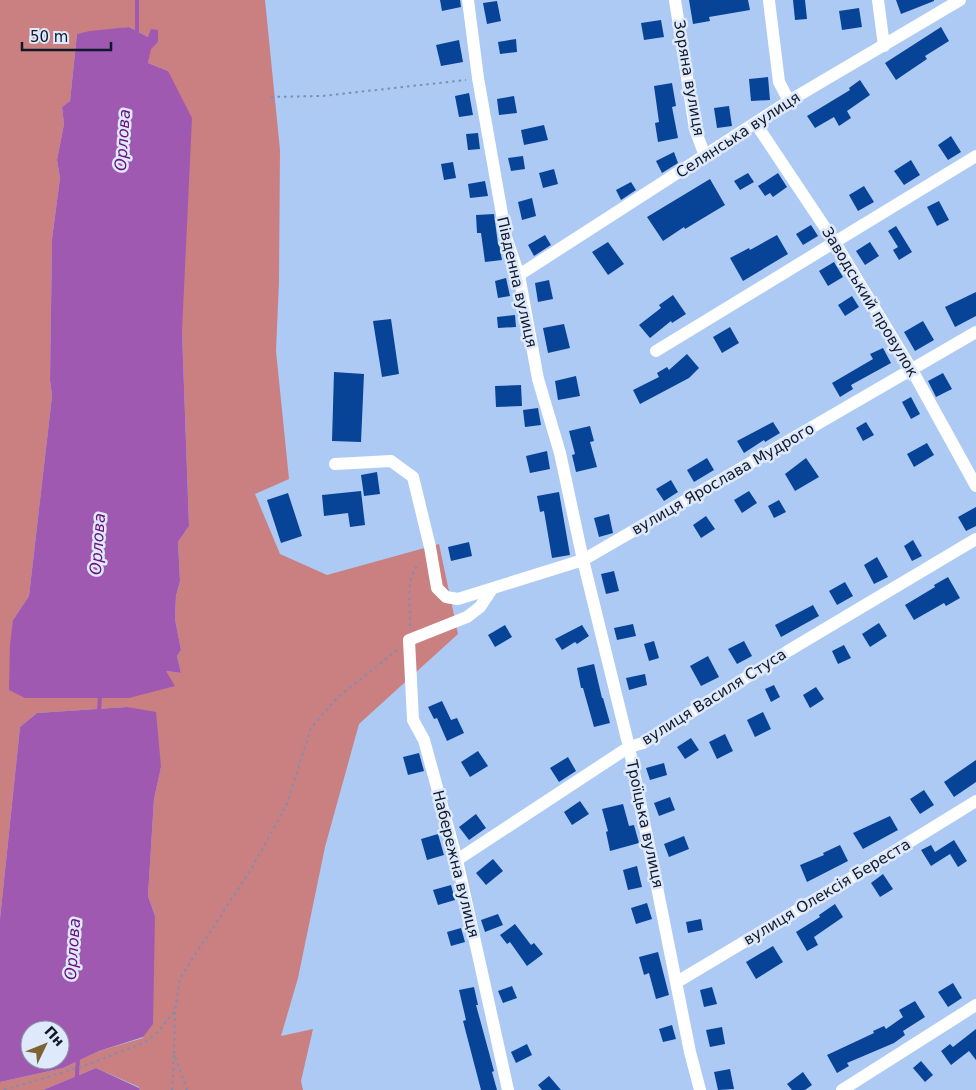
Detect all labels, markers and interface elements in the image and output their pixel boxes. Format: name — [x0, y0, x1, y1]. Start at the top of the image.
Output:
street label: Зоряна вулиця — [670, 19, 708, 137]
scale bar — [22, 20, 111, 52]
text: 50 m — [30, 28, 68, 46]
street label: Селянська вулиця — [672, 88, 804, 182]
water label: Орлова — [111, 108, 134, 172]
street label: Південна вулиця — [493, 215, 541, 349]
street label: Заводський провулок — [818, 224, 922, 380]
street label: вулиця Ярослава Мудрого — [628, 419, 818, 539]
water label: Орлова — [86, 512, 109, 576]
street label: вулиця Василя Стуса — [638, 645, 790, 749]
street label: Троїцька вулиця — [622, 757, 667, 890]
street label: Набережна вулиця — [429, 788, 483, 940]
street label: вулиця Олексія Береста — [740, 835, 914, 949]
water label: Орлова — [61, 917, 84, 981]
north arrow — [20, 1020, 70, 1070]
text: Пн — [41, 1023, 68, 1049]

